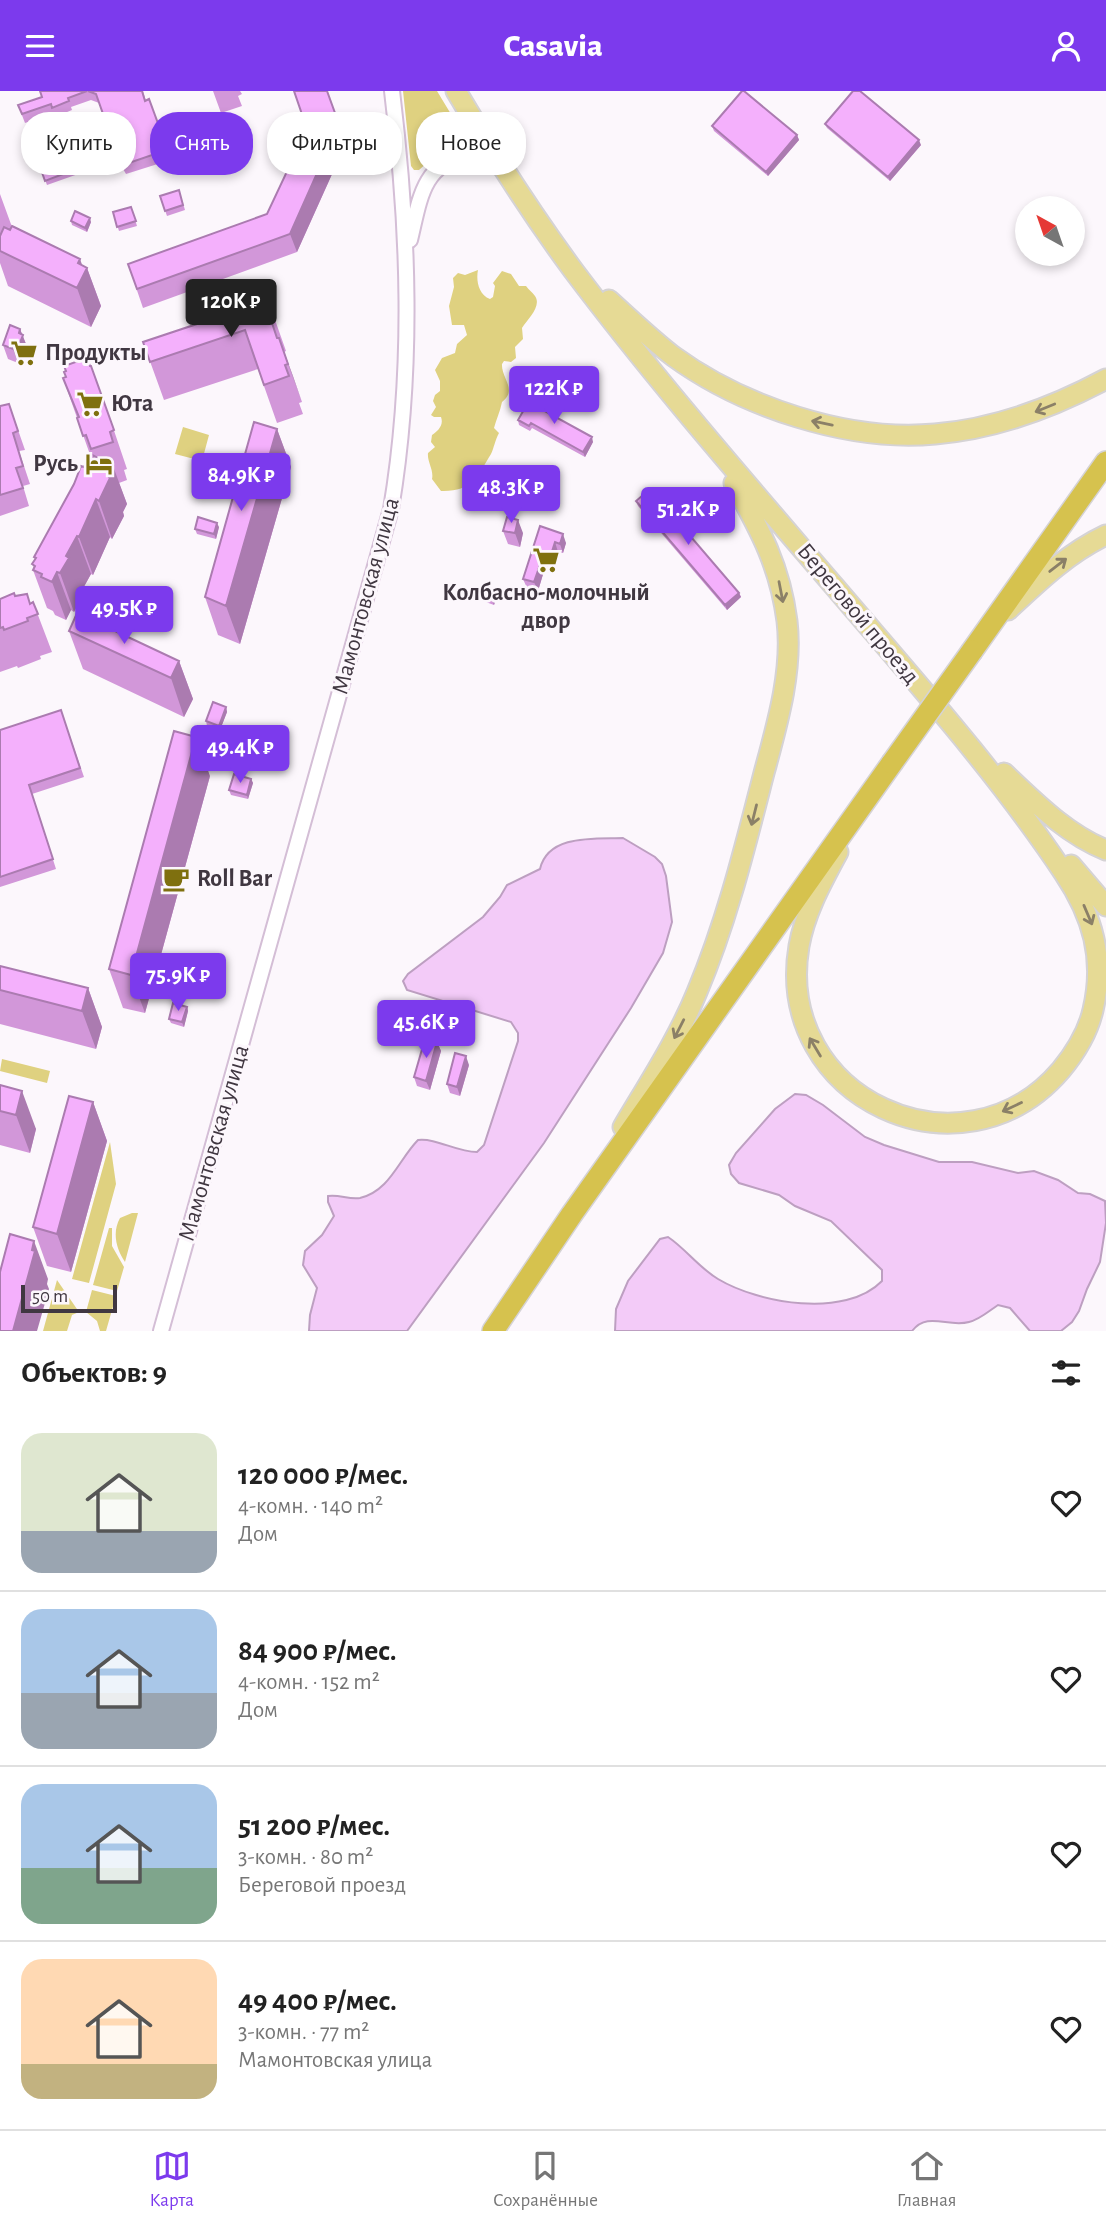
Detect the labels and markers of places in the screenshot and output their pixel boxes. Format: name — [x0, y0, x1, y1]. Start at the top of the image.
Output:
pin: 120K ₽ — [174, 279, 288, 339]
supermarket icon: Продукты — [9, 338, 39, 368]
place label: Продукты — [45, 341, 146, 365]
pin: 122K ₽ — [497, 367, 611, 426]
supermarket icon: Юта — [75, 389, 105, 419]
place label: Юта — [111, 392, 153, 416]
hotel icon: Русь — [84, 449, 114, 479]
place label: Русь — [33, 452, 78, 476]
pin: 84.9K ₽ — [176, 453, 306, 513]
pin: 48.3K ₽ — [446, 465, 576, 525]
pin: 51.2K ₽ — [623, 487, 753, 547]
supermarket icon: Колбасно-молочный двор — [531, 545, 561, 575]
place label: Колбасно-молочный двор — [442, 581, 650, 633]
pin: 49.5K ₽ — [59, 587, 189, 646]
pin: 49.4K ₽ — [175, 725, 305, 785]
cafe icon: Roll Bar — [161, 864, 191, 894]
place label: Roll Bar — [197, 867, 273, 891]
pin: 75.9K ₽ — [113, 953, 243, 1013]
pin: 45.6K ₽ — [361, 1000, 491, 1060]

